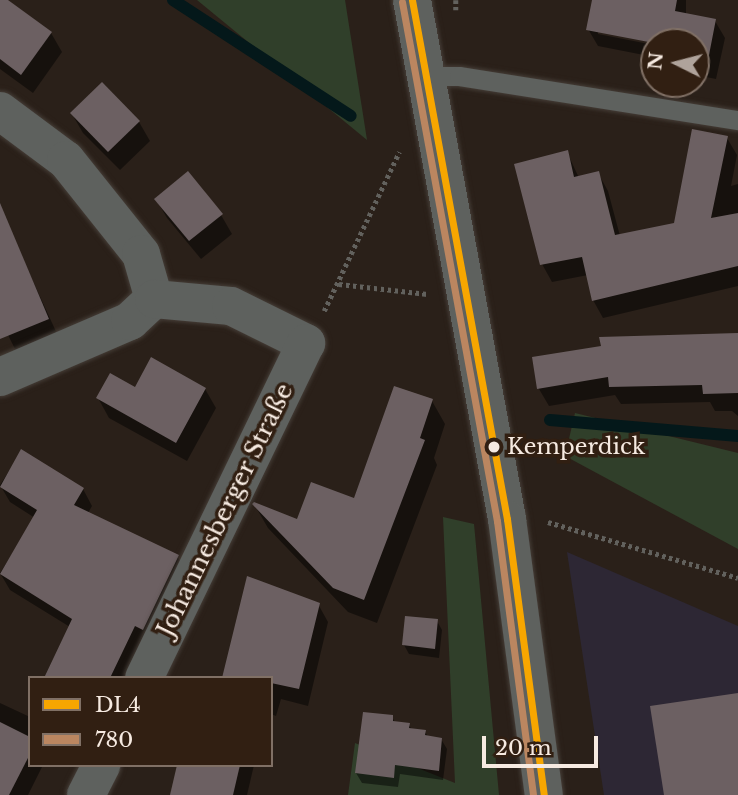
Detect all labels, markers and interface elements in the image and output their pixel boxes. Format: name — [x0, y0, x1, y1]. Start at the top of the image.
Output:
north arrow — [640, 28, 710, 98]
text: N — [643, 51, 668, 71]
street label: Johannesberger Straße — [151, 378, 299, 642]
place label: Kemperdick — [507, 434, 645, 460]
marker: Kemperdick — [487, 440, 501, 454]
legend — [28, 676, 273, 767]
text: DL4 — [95, 692, 141, 718]
scale bar — [486, 722, 602, 766]
text: 780 — [95, 727, 133, 753]
text: 20 m — [495, 735, 552, 761]

